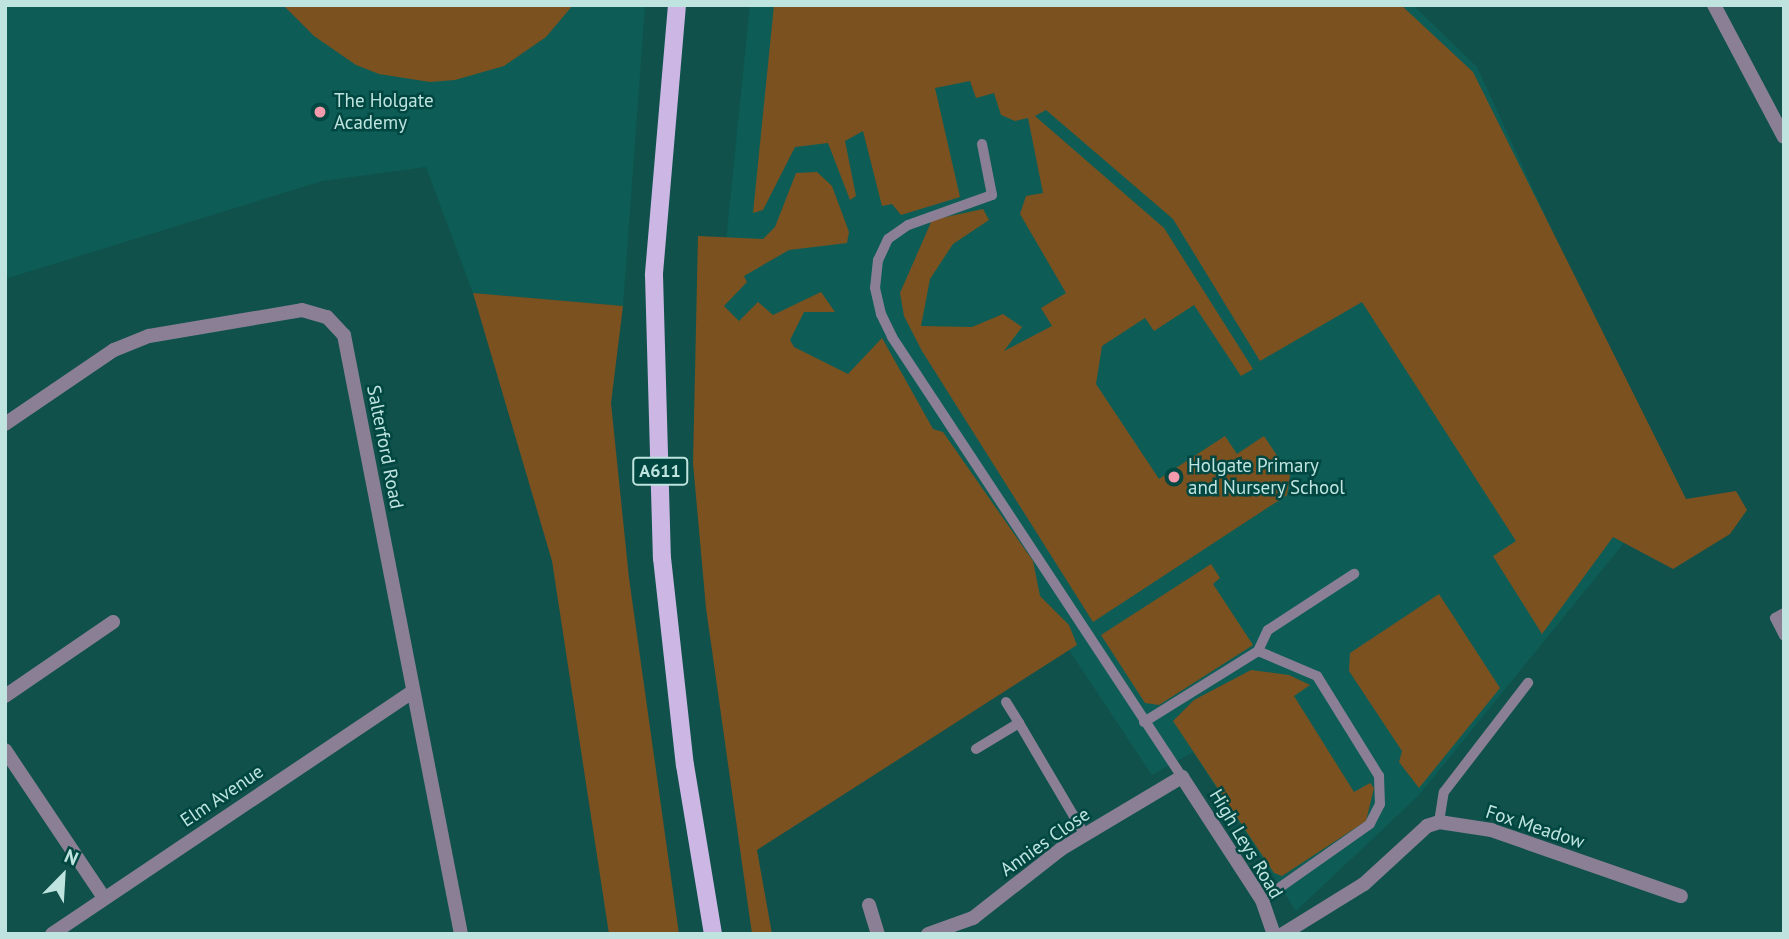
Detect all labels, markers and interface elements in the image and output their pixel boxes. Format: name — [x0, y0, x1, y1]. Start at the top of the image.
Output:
place label: The Holgate Academy — [334, 90, 434, 134]
marker: The Holgate Academy — [312, 104, 328, 120]
street label: Salterford Road — [362, 383, 408, 511]
place label: Holgate Primary and Nursery School — [1188, 455, 1346, 499]
road number: A611 — [632, 457, 688, 486]
marker: Holgate Primary and Nursery School — [1166, 469, 1182, 485]
street label: Elm Avenue — [176, 760, 268, 832]
street label: High Leys Road — [1204, 785, 1288, 903]
street label: Fox Meadow — [1483, 800, 1587, 854]
street label: Annies Close — [996, 803, 1094, 881]
north arrow — [28, 841, 98, 911]
text: N — [61, 843, 82, 870]

